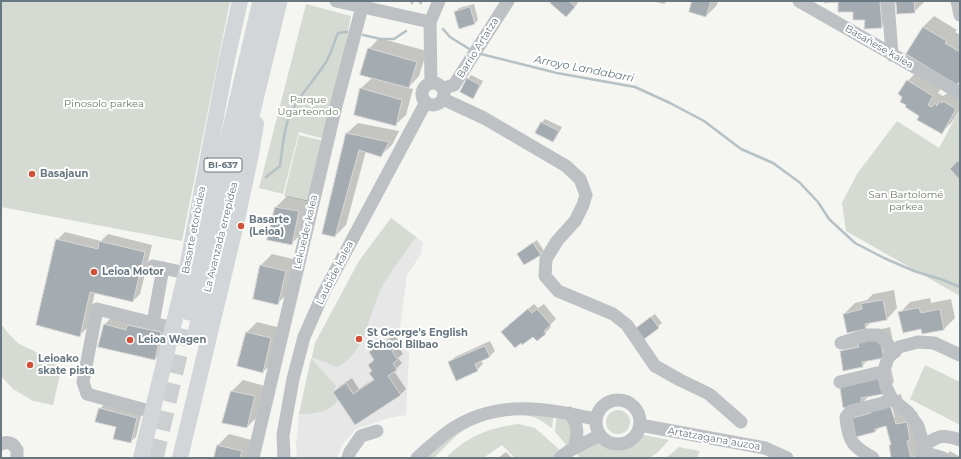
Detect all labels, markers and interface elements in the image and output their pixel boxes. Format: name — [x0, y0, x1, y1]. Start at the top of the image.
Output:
street label: Barrio Artatza — [455, 16, 501, 80]
street label: Basañese kalea — [843, 23, 915, 71]
water label: Arroyo Landabarri — [533, 53, 635, 85]
park label: Parque Ugarteondo — [278, 94, 338, 118]
park label: Pinosolo parkea — [64, 98, 144, 110]
road number: BI-637 — [204, 158, 242, 172]
place label: Basajaun — [40, 168, 88, 180]
marker: Basajaun — [27, 169, 37, 179]
street label: La Avanzada errepidea — [201, 181, 241, 293]
street label: Basarte etorbidea — [180, 185, 208, 275]
park label: San Bartolomé parkea — [869, 189, 943, 212]
street label: Lekueder kalea — [292, 194, 320, 270]
place label: Basarte (Leioa) — [249, 214, 289, 238]
marker: Basarte (Leioa) — [236, 221, 246, 231]
street label: Laubide kalea — [314, 239, 356, 307]
place label: Leioa Motor — [102, 266, 164, 278]
marker: Leioa Motor — [89, 267, 99, 277]
place label: St George's English School Bilbao — [367, 327, 468, 350]
place label: Leioa Wagen — [138, 334, 206, 346]
marker: St George's English School Bilbao — [354, 334, 364, 344]
marker: Leioa Wagen — [125, 335, 135, 345]
place label: Leioako skate pista — [38, 353, 95, 376]
marker: Leioako skate pista — [25, 360, 35, 370]
street label: Artatzagana auzoa — [667, 425, 761, 453]

